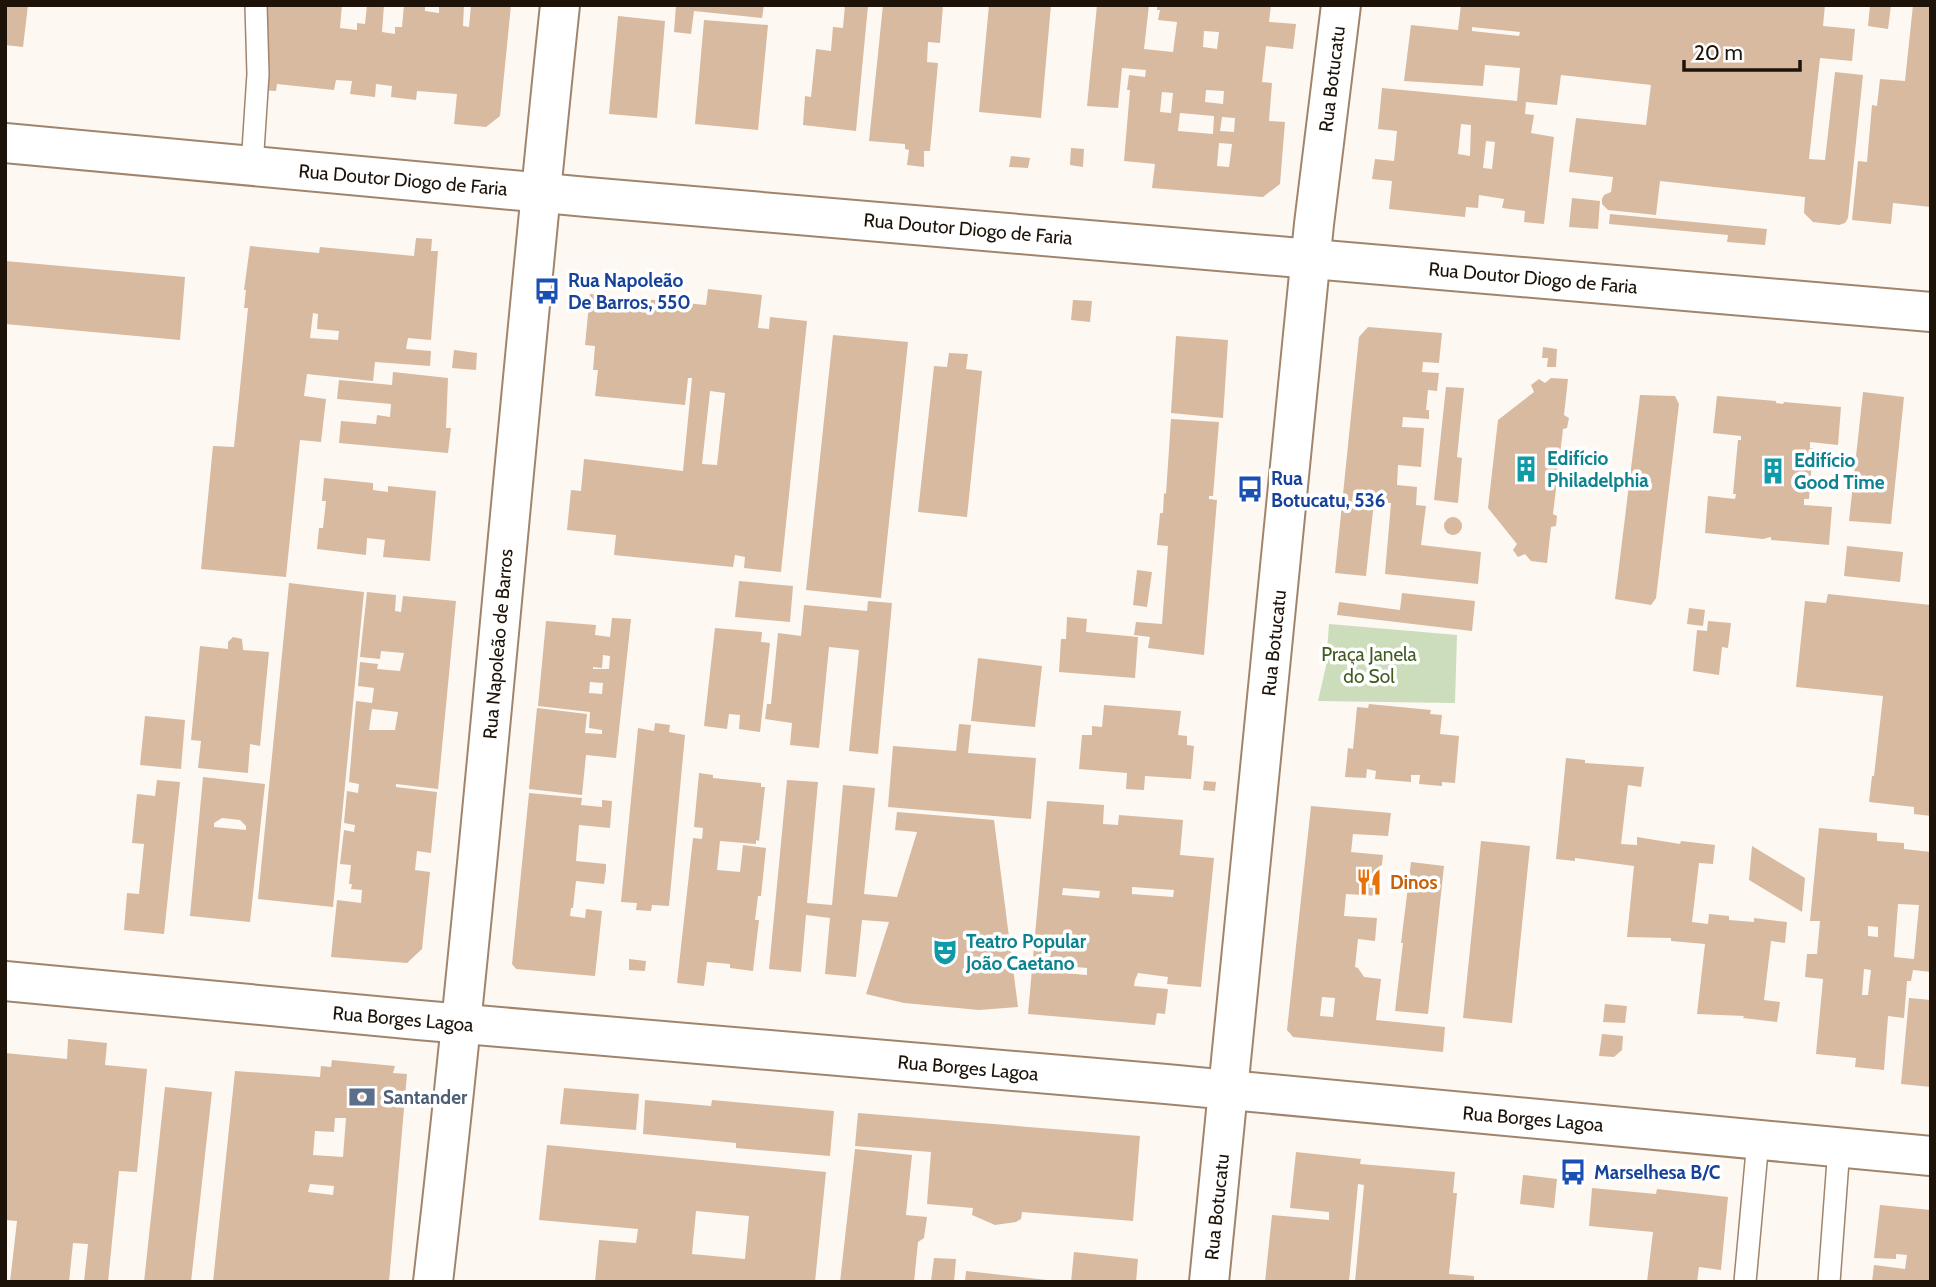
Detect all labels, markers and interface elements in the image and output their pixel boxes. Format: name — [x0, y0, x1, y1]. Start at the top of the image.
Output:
street label: Rua Botucatu — [1314, 25, 1350, 133]
scale bar — [1684, 28, 1800, 72]
text: 20 m — [1694, 40, 1743, 65]
street label: Rua Doutor Diogo de Faria — [298, 159, 508, 201]
street label: Rua Doutor Diogo de Faria — [863, 208, 1073, 250]
street label: Rua Doutor Diogo de Faria — [1428, 257, 1638, 299]
place label: Rua Napoleão De Barros, 550 — [568, 269, 691, 314]
bus stop icon: Rua Napoleão De Barros, 550 — [532, 276, 562, 306]
place label: Edifício Philadelphia — [1547, 447, 1649, 492]
place label: Edifício Good Time — [1794, 449, 1885, 494]
building icon: Edifício Philadelphia — [1511, 454, 1541, 484]
building icon: Edifício Good Time — [1758, 456, 1788, 486]
place label: Rua Botucatu, 536 — [1271, 467, 1385, 512]
bus stop icon: Rua Botucatu, 536 — [1235, 474, 1265, 504]
street label: Rua Napoleão de Barros — [478, 548, 518, 740]
street label: Rua Botucatu — [1257, 589, 1291, 697]
park label: Praça Janela do Sol — [1321, 643, 1417, 688]
restaurant icon: Dinos — [1354, 867, 1384, 897]
place label: Dinos — [1390, 871, 1437, 894]
place label: Teatro Popular João Caetano — [965, 930, 1087, 975]
theatre icon: Teatro Popular João Caetano — [930, 937, 960, 967]
street label: Rua Borges Lagoa — [332, 1001, 474, 1037]
street label: Rua Borges Lagoa — [897, 1050, 1039, 1086]
bank icon: Santander — [347, 1082, 377, 1112]
place label: Santander — [383, 1086, 468, 1109]
street label: Rua Borges Lagoa — [1462, 1101, 1604, 1137]
street label: Rua Botucatu — [1200, 1153, 1234, 1261]
bus stop icon: Marselhesa B/C — [1558, 1157, 1588, 1187]
place label: Marselhesa B/C — [1594, 1161, 1720, 1184]

